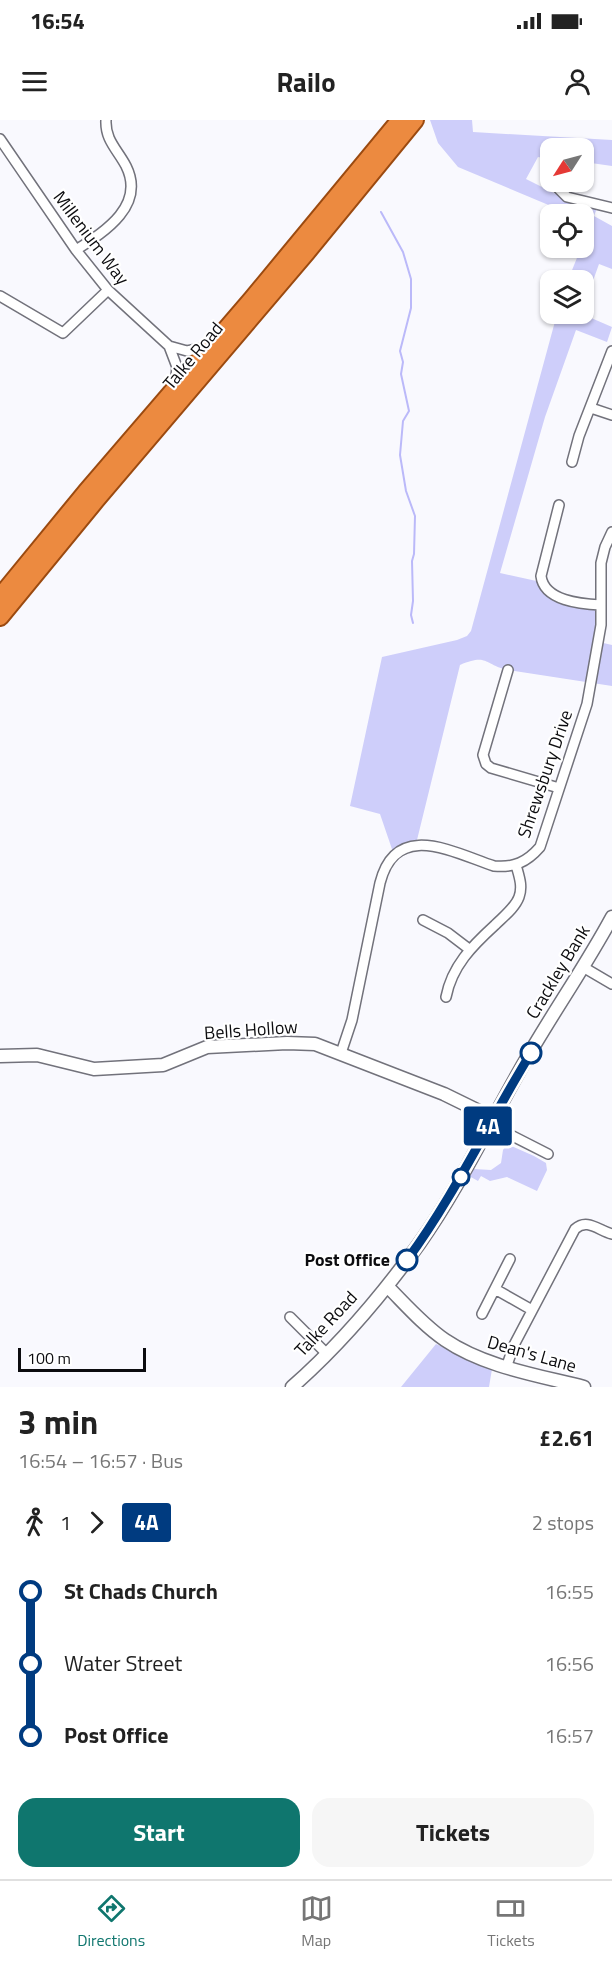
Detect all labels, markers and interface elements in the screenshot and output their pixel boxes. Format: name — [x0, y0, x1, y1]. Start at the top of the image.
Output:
text: 16:54 — [30, 4, 85, 38]
text: Railo — [276, 61, 336, 102]
icon: menu — [18, 65, 51, 98]
icon: person — [561, 65, 594, 98]
north arrow — [540, 138, 594, 192]
map controls — [540, 138, 594, 324]
street label: Millenium Way — [47, 185, 136, 291]
button: locate — [540, 204, 594, 258]
button: layers — [540, 270, 594, 324]
street label: Talke Road — [156, 316, 229, 396]
street label: Shrewsbury Drive — [510, 706, 579, 841]
street label: Crackley Bank — [519, 919, 597, 1024]
street label: Bells Hollow — [203, 1013, 299, 1046]
unlabelled marker — [520, 1042, 542, 1064]
line badge: 4A — [461, 1106, 515, 1146]
text: 4A — [476, 1110, 500, 1142]
unlabelled marker — [452, 1168, 470, 1186]
place label: Post Office — [304, 1246, 390, 1273]
marker: Post Office — [396, 1249, 418, 1271]
street label: Talke Road — [288, 1285, 363, 1363]
street label: Dean's Lane — [484, 1328, 580, 1379]
scale bar — [18, 1345, 146, 1372]
text: 100 m — [27, 1346, 71, 1370]
text: 3 min — [18, 1397, 98, 1447]
text: £2.61 — [539, 1421, 594, 1455]
text: 16:54 – 16:57 · Bus — [18, 1445, 183, 1476]
icon: walk — [18, 1506, 51, 1539]
icon: forward — [80, 1506, 113, 1539]
text: 4A — [134, 1506, 159, 1538]
text: 1 — [60, 1507, 71, 1538]
text: 2 stops — [532, 1507, 594, 1538]
text: St Chads Church — [64, 1574, 218, 1608]
text: 16:55 — [545, 1576, 594, 1607]
text: Water Street — [64, 1646, 182, 1680]
text: 16:56 — [545, 1648, 594, 1679]
text: Post Office — [64, 1718, 169, 1752]
text: 16:57 — [545, 1720, 594, 1751]
button: Start — [18, 1798, 300, 1867]
button: Tickets — [312, 1798, 594, 1867]
tab: Directions — [77, 1892, 145, 1952]
tab: Map — [300, 1892, 333, 1952]
tab: Tickets — [487, 1892, 535, 1952]

